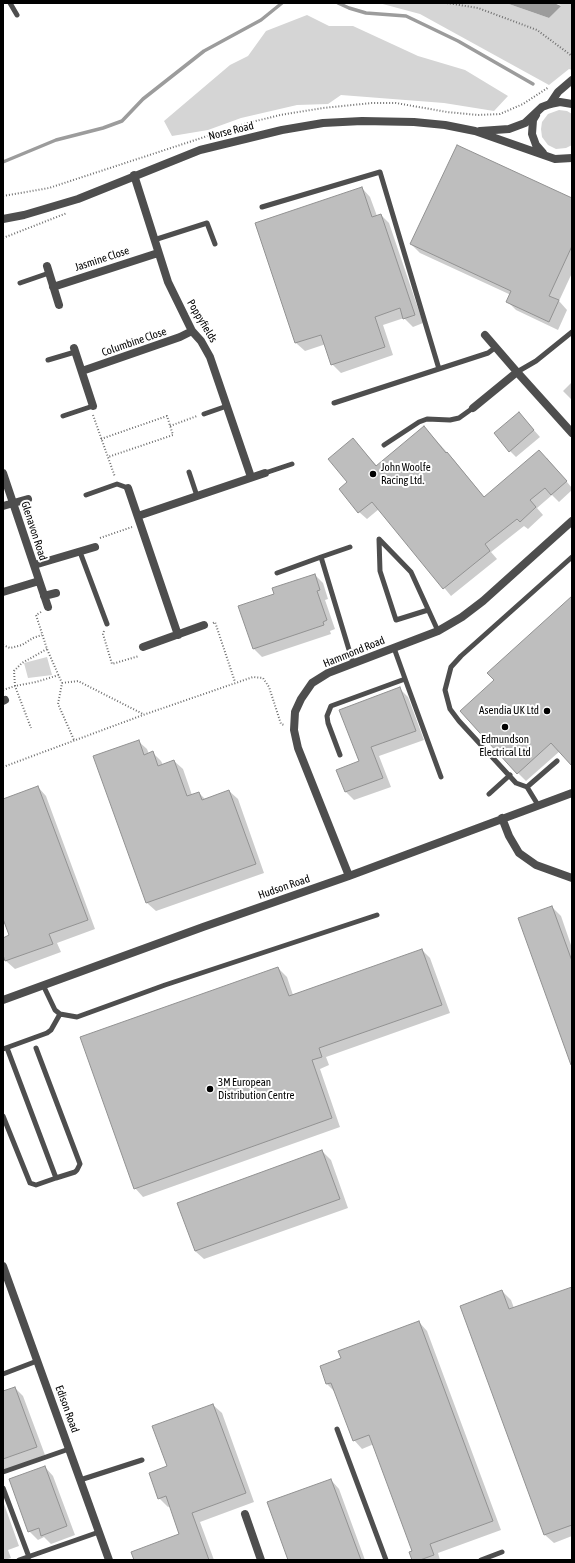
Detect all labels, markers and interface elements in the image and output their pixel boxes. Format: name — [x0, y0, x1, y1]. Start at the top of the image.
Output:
street label: Norse Road — [207, 119, 255, 143]
street label: Jasmine Close — [73, 244, 131, 274]
street label: Poppyfields — [184, 297, 220, 345]
street label: Columbine Close — [100, 325, 168, 359]
place label: John Woolfe Racing Ltd. — [381, 461, 431, 487]
marker: John Woolfe Racing Ltd. — [368, 469, 378, 479]
street label: Glenavon Road — [18, 500, 50, 562]
street label: Hammond Road — [321, 634, 387, 670]
place label: Asendia UK Ltd — [479, 704, 539, 718]
marker: Asendia UK Ltd — [542, 706, 552, 716]
marker: Edmundson Electrical Ltd — [500, 722, 510, 732]
place label: Edmundson Electrical Ltd — [479, 733, 531, 759]
street label: Hudson Road — [256, 872, 312, 902]
place label: 3M European Distribution Centre — [218, 1076, 294, 1102]
marker: 3M European Distribution Centre — [205, 1084, 215, 1094]
street label: Edison Road — [52, 1384, 82, 1434]

